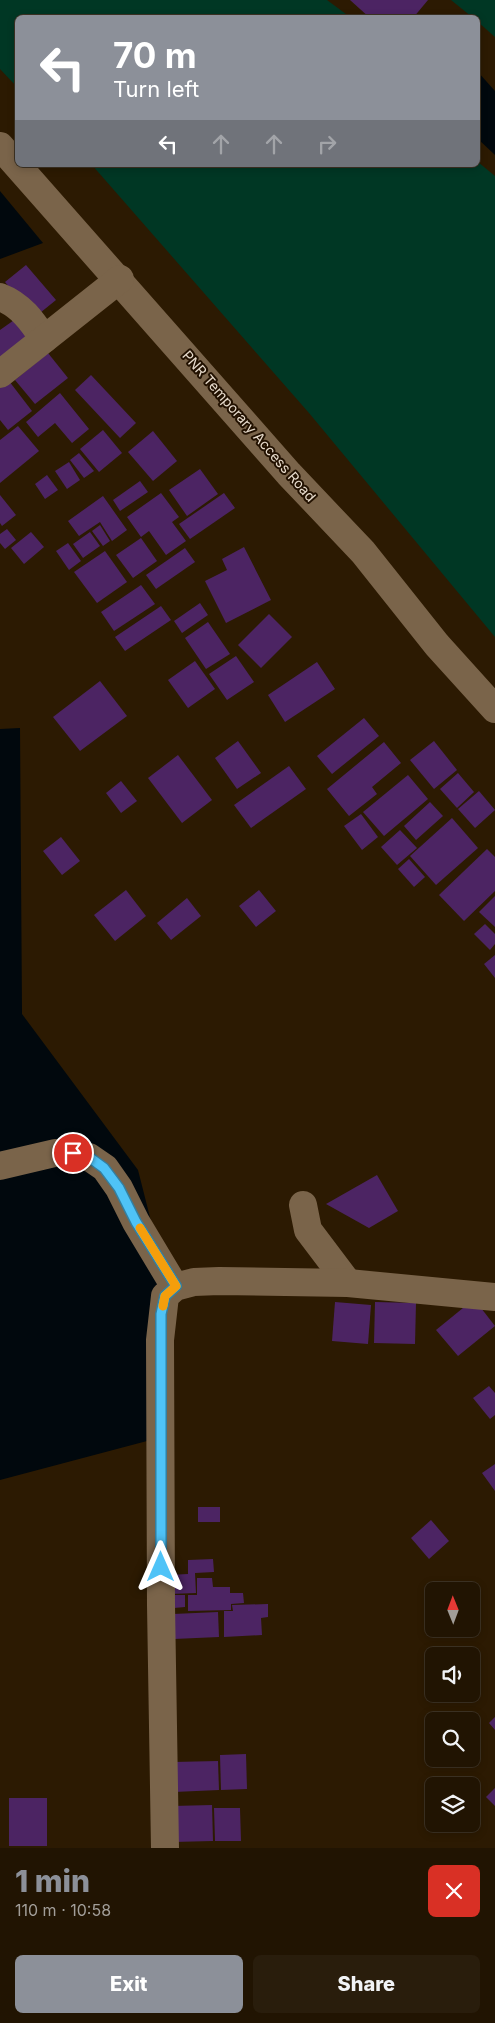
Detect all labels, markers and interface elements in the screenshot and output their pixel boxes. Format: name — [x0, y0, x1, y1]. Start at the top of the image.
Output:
text: 70 m — [113, 34, 197, 76]
icon: left — [30, 35, 95, 100]
text: Turn left — [113, 76, 199, 102]
icon: left — [154, 130, 182, 158]
icon: ahead — [207, 130, 235, 158]
icon: ahead — [260, 130, 288, 158]
icon: right — [313, 130, 341, 158]
street label: PNR Temporary Access Road — [179, 347, 320, 505]
pin — [52, 1132, 94, 1174]
icon: arrive — [59, 1139, 87, 1167]
position arrow — [134, 1540, 186, 1592]
north arrow — [425, 1582, 480, 1638]
map controls — [425, 1582, 480, 1832]
button: sound — [425, 1647, 480, 1702]
button: search — [425, 1712, 480, 1767]
button: layers — [425, 1777, 480, 1832]
text: 1 min — [15, 1863, 90, 1899]
button: close — [428, 1865, 480, 1917]
text: 110 m · 10:58 — [15, 1900, 111, 1920]
button: Exit — [15, 1955, 243, 2013]
button: Share — [253, 1955, 480, 2013]

